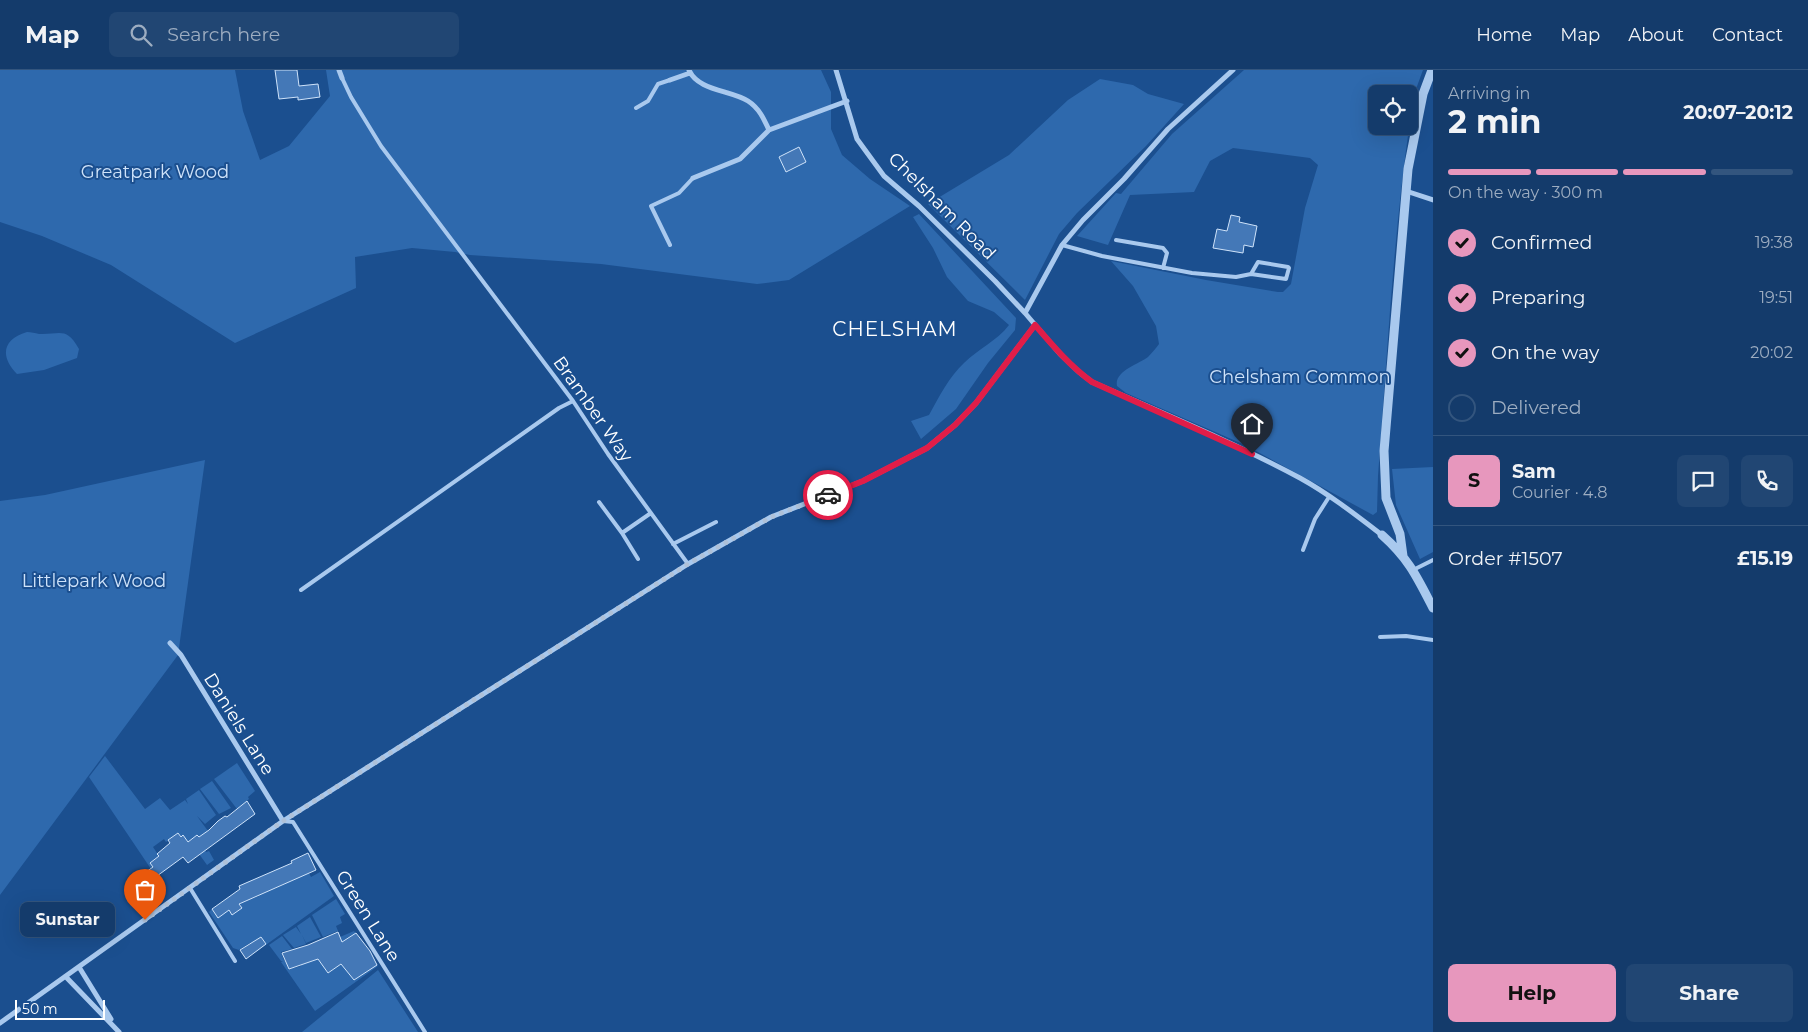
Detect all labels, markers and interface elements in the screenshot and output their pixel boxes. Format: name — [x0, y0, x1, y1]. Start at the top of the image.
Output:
search box — [109, 12, 459, 57]
text: Map — [25, 20, 79, 49]
icon: search — [127, 21, 155, 49]
text: Search here — [167, 23, 280, 46]
text: Home — [1476, 24, 1532, 46]
text: Map — [1560, 24, 1600, 46]
text: About — [1628, 24, 1684, 46]
text: Contact — [1712, 24, 1783, 46]
text: Arriving in — [1448, 84, 1530, 103]
map controls — [1368, 85, 1418, 135]
button: locate — [1368, 85, 1418, 135]
text: 20:07–20:12 — [1683, 101, 1793, 124]
text: 2 min — [1448, 102, 1541, 141]
street label: Chelsham Road — [884, 148, 1000, 264]
park label: Greatpark Wood — [81, 161, 229, 183]
text: On the way · 300 m — [1448, 183, 1603, 202]
icon: check — [1448, 229, 1476, 257]
text: Confirmed — [1491, 231, 1592, 254]
text: 19:38 — [1755, 233, 1793, 252]
icon: check — [1448, 284, 1476, 312]
text: Preparing — [1491, 286, 1586, 309]
text: 19:51 — [1759, 288, 1793, 307]
district label: CHELSHAM — [832, 317, 958, 341]
icon: check — [1448, 339, 1476, 367]
text: On the way — [1491, 341, 1599, 364]
text: 20:02 — [1750, 343, 1793, 362]
street label: Bramber Way — [548, 352, 638, 466]
park label: Chelsham Common — [1209, 366, 1391, 388]
text: Delivered — [1491, 396, 1582, 419]
pin — [1231, 403, 1273, 454]
icon: home — [1238, 410, 1266, 438]
button: chat — [1677, 455, 1729, 507]
button: phone — [1741, 455, 1793, 507]
text: Sam — [1512, 460, 1556, 483]
text: S — [1468, 469, 1480, 492]
courier — [803, 470, 853, 520]
icon: car — [814, 481, 842, 509]
text: Courier · 4.8 — [1512, 483, 1608, 502]
text: Order #1507 — [1448, 547, 1563, 570]
text: £15.19 — [1737, 547, 1793, 570]
park label: Littlepark Wood — [22, 570, 166, 592]
street label: Daniels Lane — [199, 669, 279, 779]
street label: Green Lane — [331, 866, 405, 966]
pin — [124, 869, 166, 920]
icon: bag — [131, 876, 159, 904]
callout: Sunstar — [20, 902, 115, 938]
text: Sunstar — [35, 910, 100, 929]
button: Help — [1448, 964, 1616, 1022]
button: Share — [1626, 964, 1793, 1022]
scale bar — [15, 997, 105, 1020]
text: 50 m — [22, 1000, 58, 1018]

